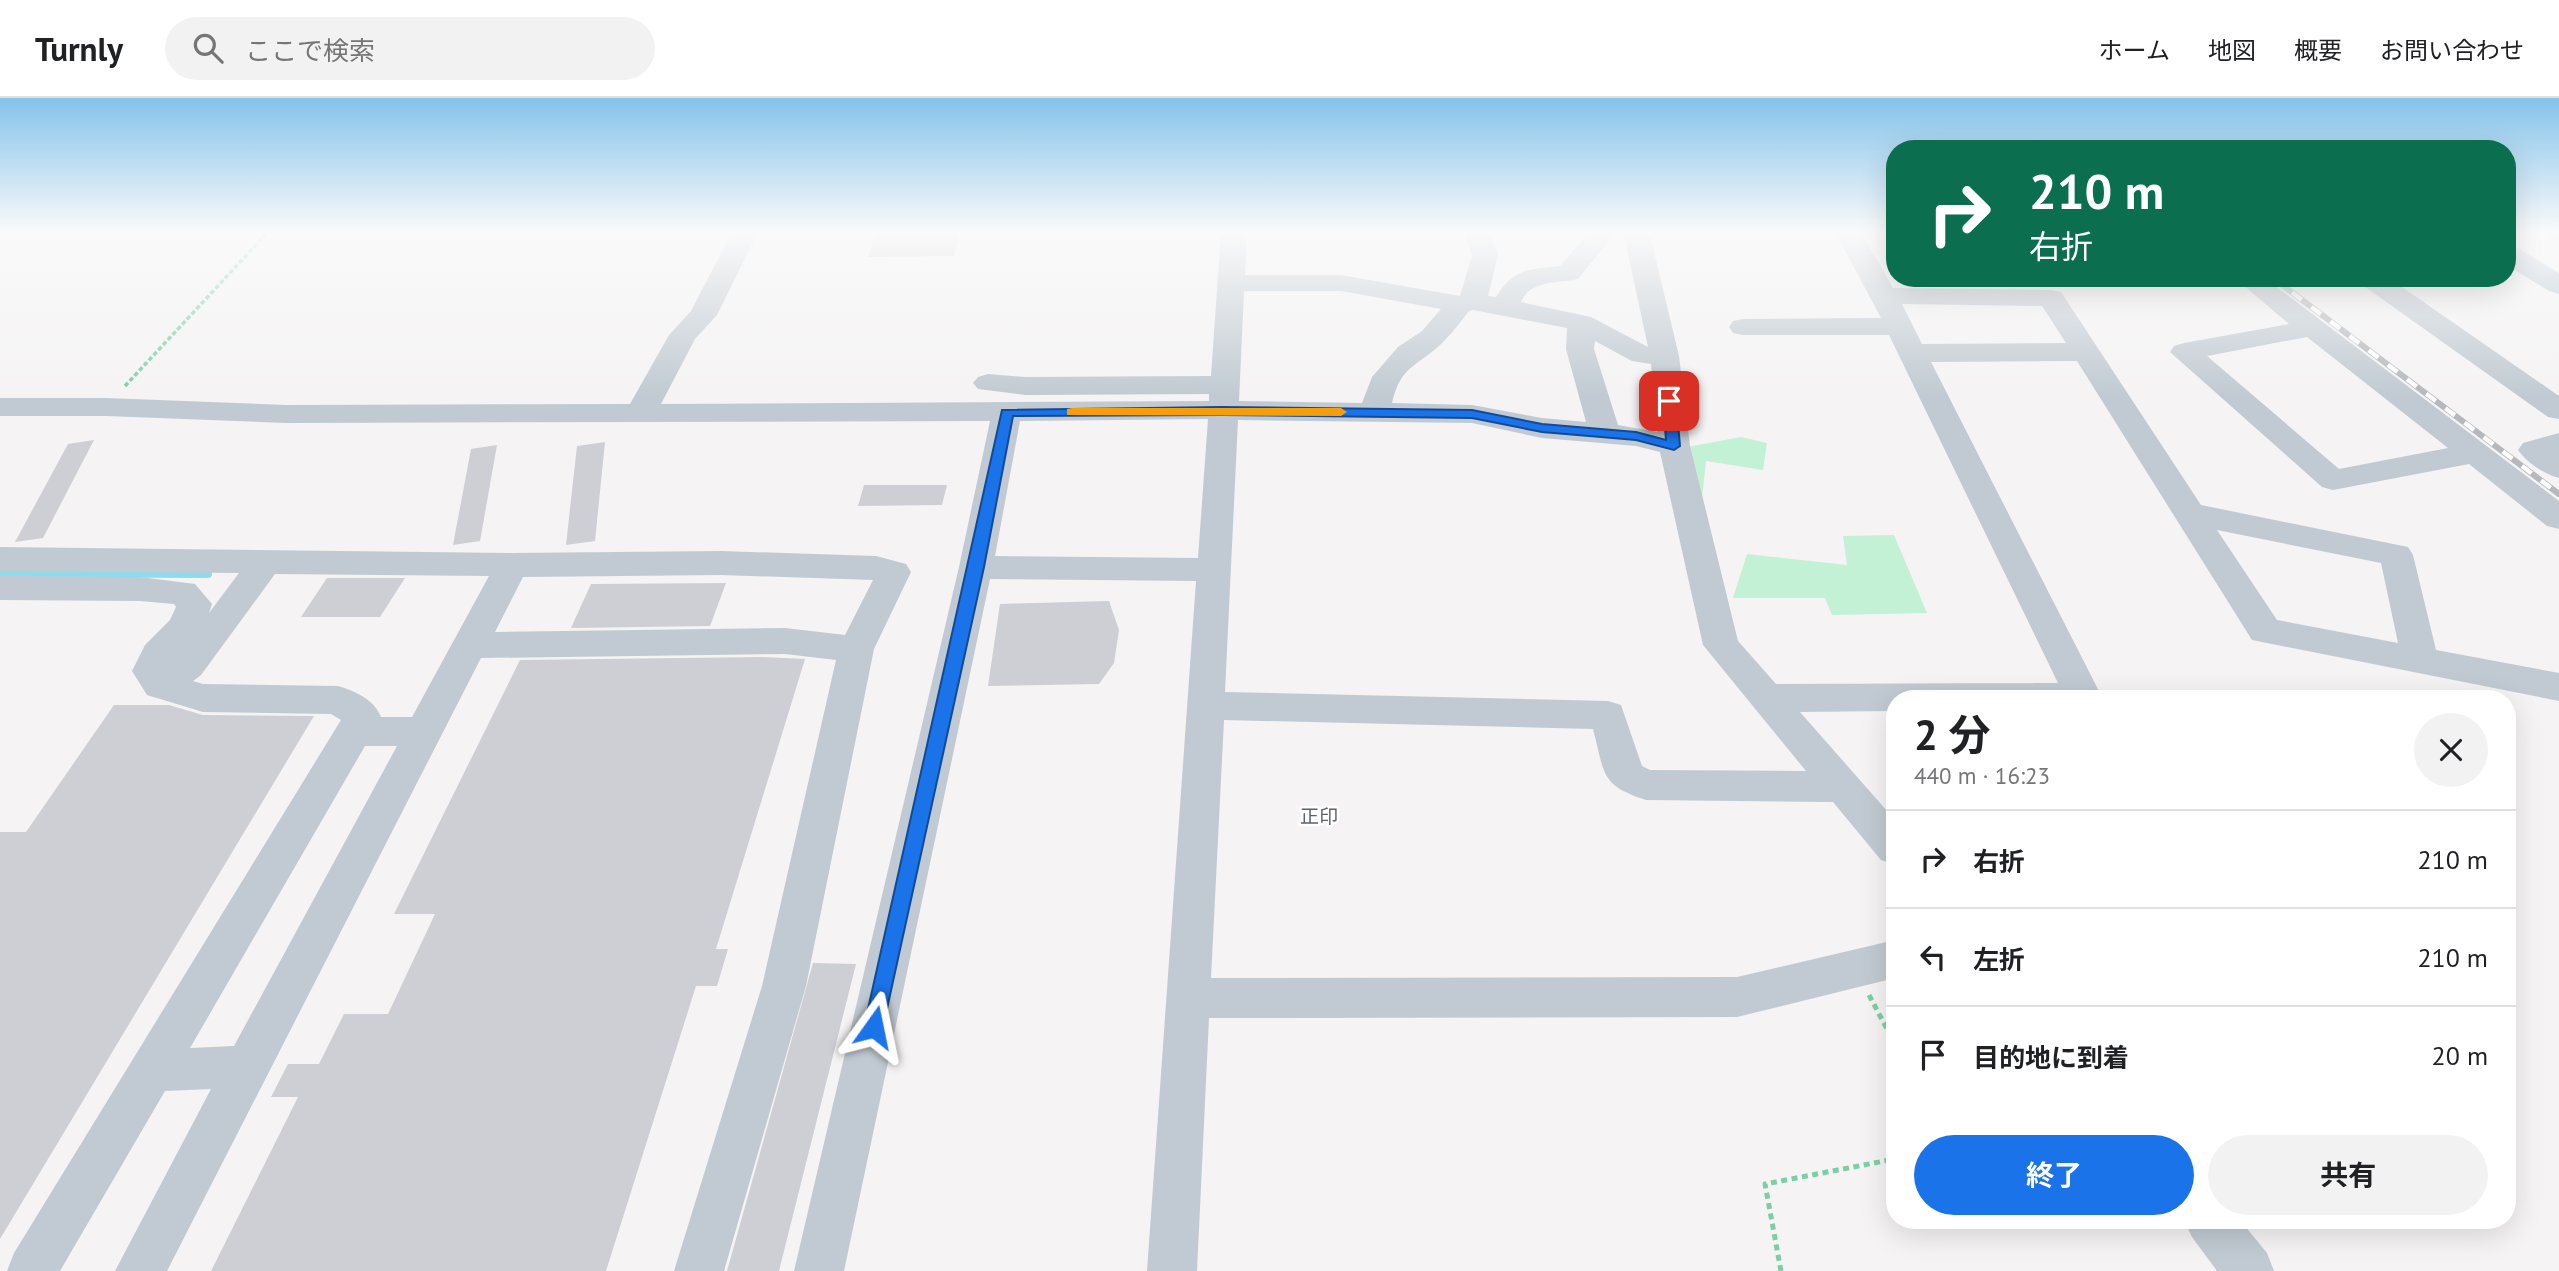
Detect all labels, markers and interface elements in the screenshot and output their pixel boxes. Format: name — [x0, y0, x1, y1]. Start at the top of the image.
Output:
search box — [165, 17, 655, 80]
text: Turnly — [35, 27, 123, 70]
icon: search — [189, 29, 227, 67]
text: ここで検索 — [245, 34, 375, 67]
text: ホーム — [2099, 35, 2170, 66]
text: 地図 — [2208, 35, 2256, 66]
text: 概要 — [2294, 35, 2342, 66]
text: お問い合わせ — [2380, 35, 2524, 66]
text: 210 m — [2029, 159, 2164, 223]
icon: right — [1914, 168, 2005, 259]
text: 右折 — [2029, 225, 2093, 267]
pin — [1639, 371, 1699, 431]
icon: arrive — [1650, 382, 1688, 420]
text: 2 分 — [1914, 707, 1990, 762]
button: close — [2414, 713, 2488, 787]
text: 440 m · 16:23 — [1914, 761, 2050, 790]
district label: 正印 — [1300, 804, 1338, 828]
icon: right — [1914, 840, 1952, 878]
text: 210 m — [2417, 843, 2488, 876]
text: 右折 — [1973, 845, 2025, 878]
icon: left — [1914, 938, 1952, 976]
text: 210 m — [2417, 941, 2488, 974]
text: 左折 — [1973, 943, 2025, 976]
position arrow — [837, 990, 911, 1064]
icon: arrive — [1914, 1036, 1952, 1074]
text: 20 m — [2432, 1039, 2488, 1072]
text: 目的地に到着 — [1973, 1041, 2129, 1074]
button: 終了 — [1914, 1135, 2194, 1215]
button: 共有 — [2208, 1135, 2488, 1215]

